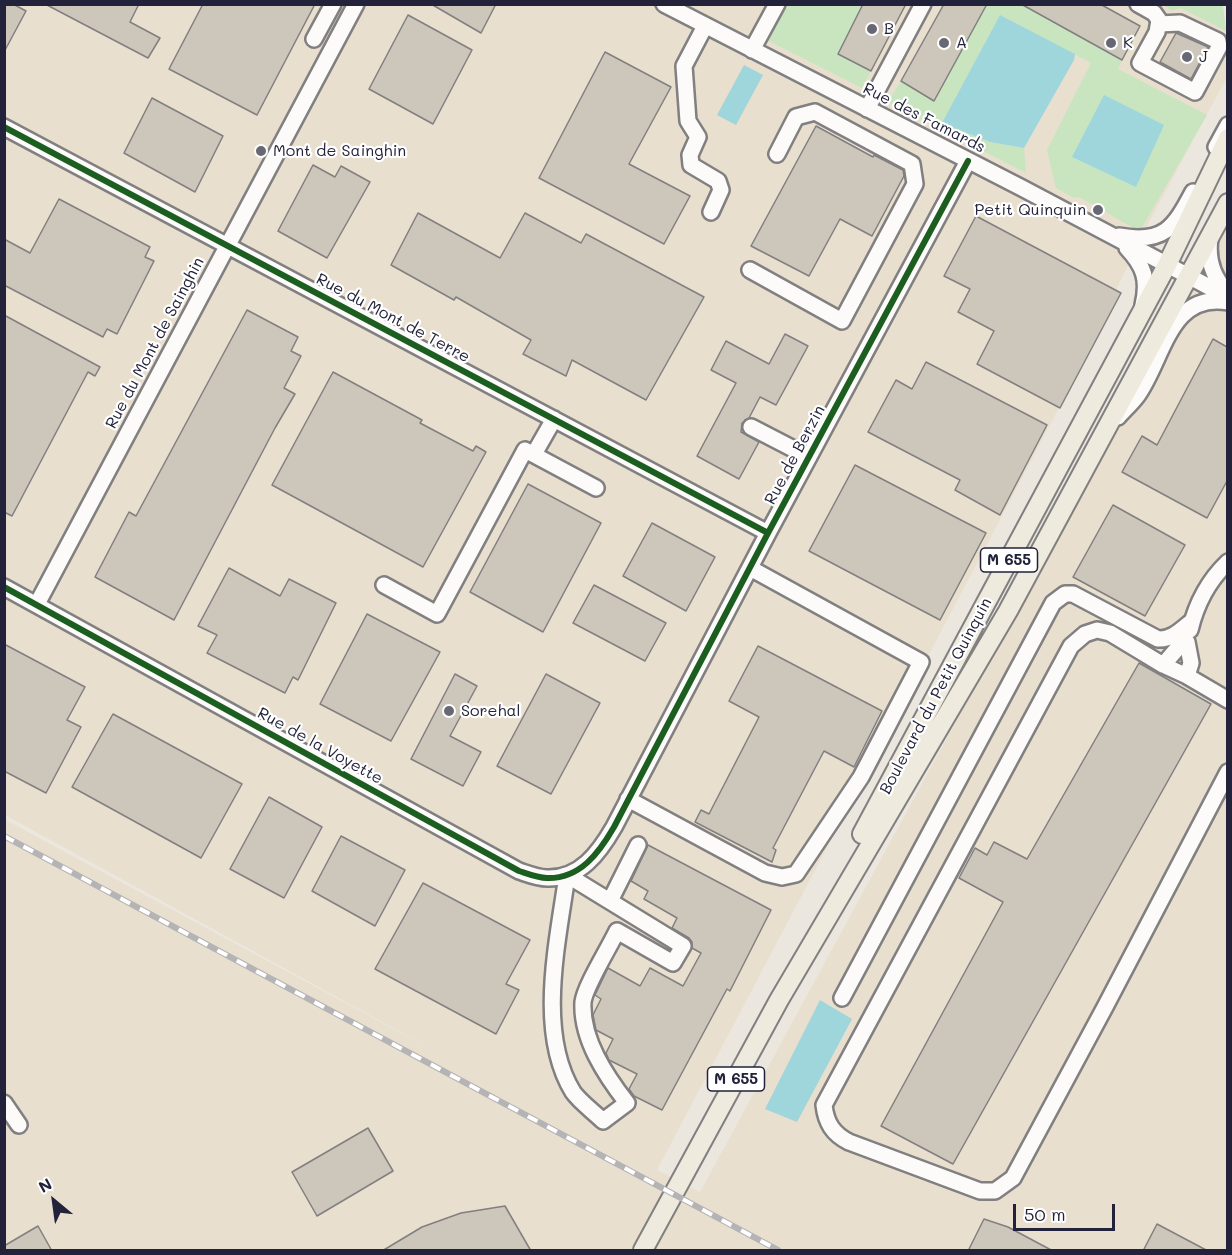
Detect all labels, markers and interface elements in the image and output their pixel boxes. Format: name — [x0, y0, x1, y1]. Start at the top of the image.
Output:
place label: B — [884, 19, 894, 39]
marker: B — [865, 22, 879, 36]
place label: A — [956, 33, 967, 53]
place label: K — [1123, 33, 1133, 53]
marker: A — [937, 36, 951, 50]
marker: K — [1104, 36, 1118, 50]
place label: J — [1199, 47, 1208, 67]
marker: J — [1180, 50, 1194, 64]
street label: Rue des Famards — [860, 79, 988, 157]
place label: Mont de Sainghin — [273, 141, 406, 161]
marker: Mont de Sainghin — [254, 144, 268, 158]
place label: Petit Quinquin — [974, 200, 1086, 220]
marker: Petit Quinquin — [1091, 203, 1105, 217]
street label: Rue du Mont de Sainghin — [102, 254, 208, 432]
street label: Rue du Mont de Terre — [313, 269, 473, 367]
street label: Rue de Berzin — [761, 402, 829, 508]
road number: M 655 — [980, 548, 1038, 572]
street label: Boulevard du Petit Quinquin — [876, 595, 996, 797]
place label: Sorehal — [461, 701, 520, 721]
street label: Rue de la Voyette — [254, 704, 386, 788]
marker: Sorehal — [442, 704, 456, 718]
road number: M 655 — [708, 1067, 764, 1091]
north arrow — [24, 1171, 84, 1231]
text: N — [35, 1173, 55, 1197]
scale bar — [1016, 1192, 1118, 1230]
text: 50 m — [1024, 1202, 1066, 1226]

